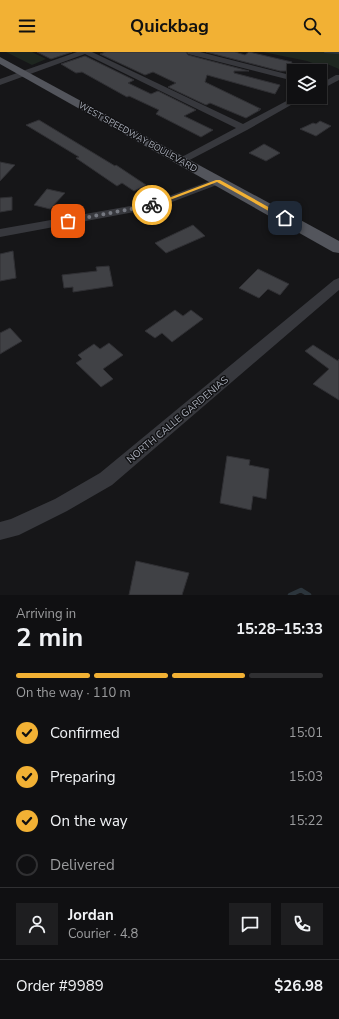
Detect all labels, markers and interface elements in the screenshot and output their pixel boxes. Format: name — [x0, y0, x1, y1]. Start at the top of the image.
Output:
text: Quickbag — [130, 14, 209, 38]
icon: menu — [16, 15, 38, 37]
icon: search — [301, 15, 323, 37]
map controls — [287, 64, 327, 104]
button: layers — [287, 64, 327, 104]
street label: WEST SPEEDWAY BOULEVARD — [76, 99, 200, 175]
courier — [132, 185, 172, 225]
icon: bike — [141, 194, 163, 216]
pin — [268, 201, 302, 235]
pin — [51, 204, 85, 238]
icon: home — [274, 207, 296, 229]
icon: bag — [57, 210, 79, 232]
street label: NORTH CALLE GARDENIAS — [124, 373, 231, 466]
text: Arriving in — [16, 605, 76, 623]
text: 15:28–15:33 — [236, 619, 323, 639]
text: 2 min — [16, 620, 83, 655]
text: On the way · 110 m — [16, 684, 131, 702]
icon: check — [16, 722, 38, 744]
text: Confirmed — [50, 723, 120, 743]
text: 15:01 — [289, 724, 323, 742]
icon: check — [16, 766, 38, 788]
text: Preparing — [50, 767, 115, 787]
text: 15:03 — [289, 768, 323, 786]
icon: check — [16, 810, 38, 832]
text: On the way — [50, 811, 128, 831]
text: 15:22 — [289, 812, 323, 830]
text: Delivered — [50, 855, 115, 875]
button: person — [16, 903, 58, 945]
button: chat — [229, 903, 271, 945]
button: phone — [281, 903, 323, 945]
text: Jordan — [68, 905, 114, 925]
text: Courier · 4.8 — [68, 925, 138, 943]
text: Order #9989 — [16, 976, 104, 996]
text: $26.98 — [274, 976, 323, 996]

